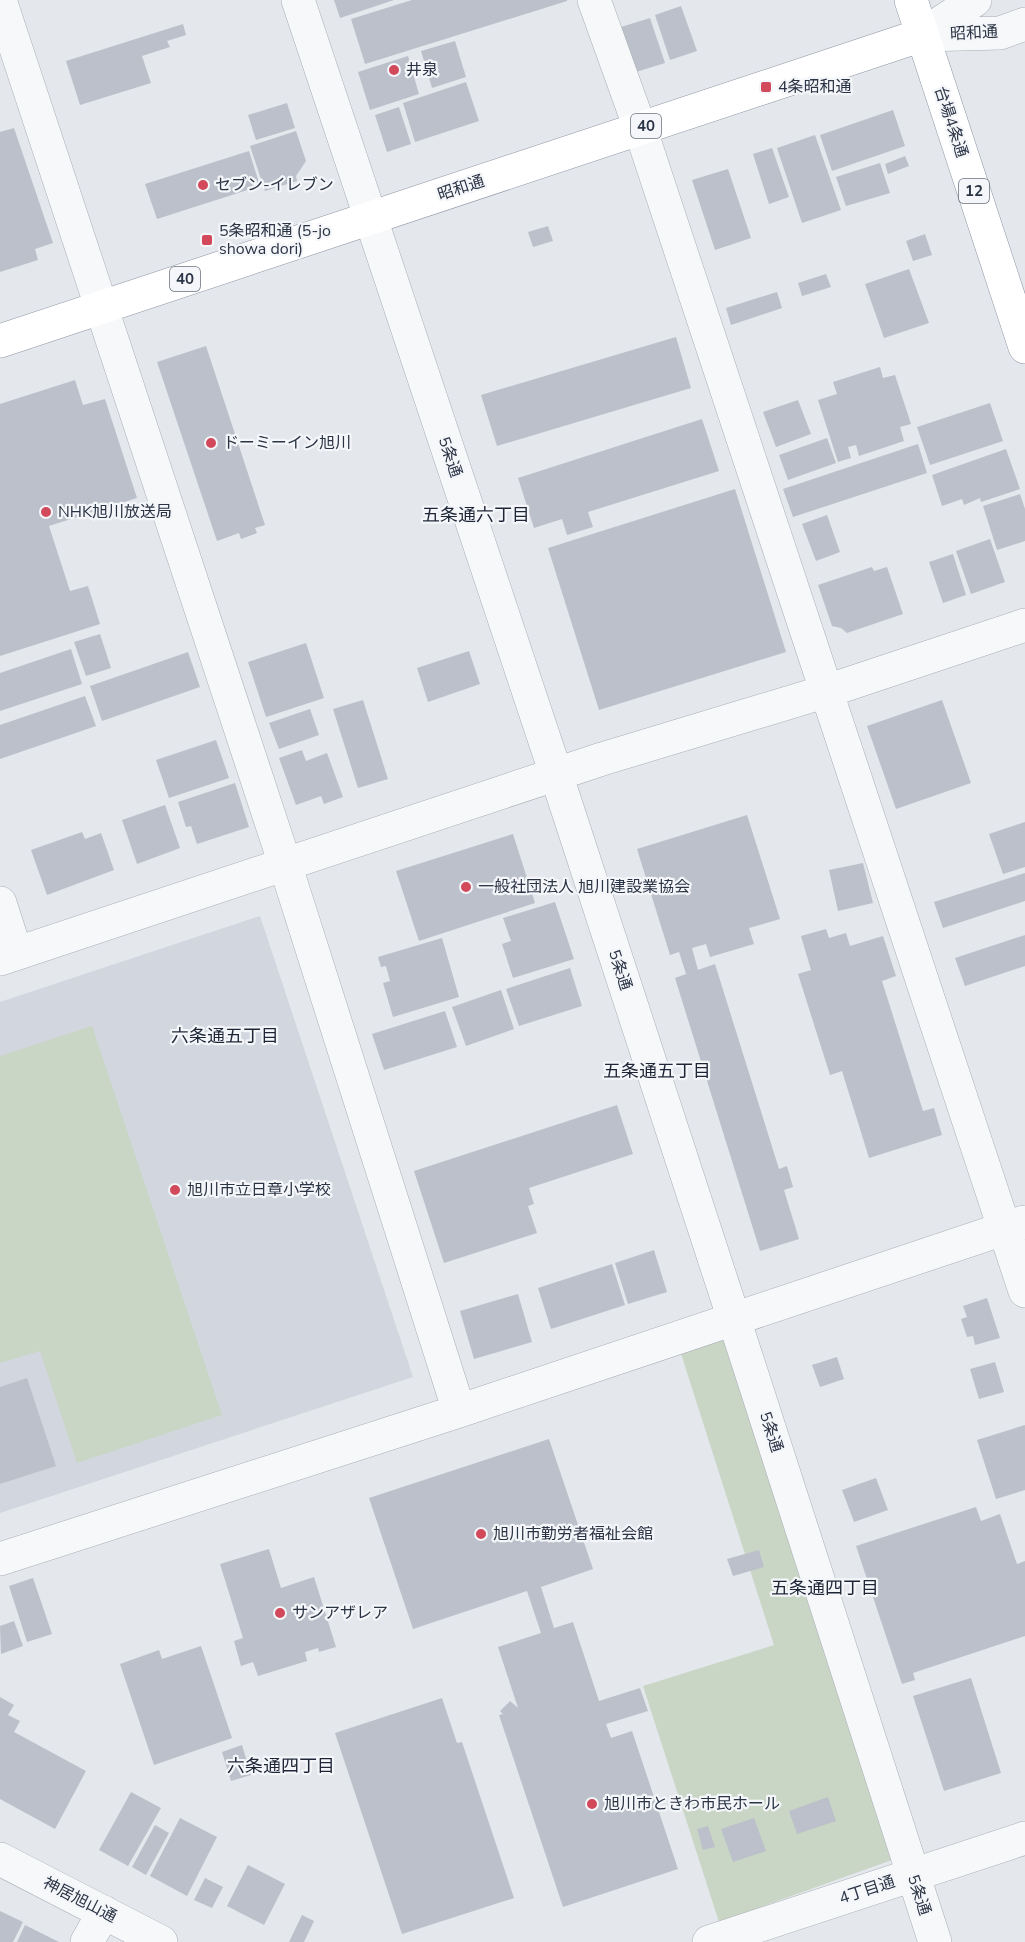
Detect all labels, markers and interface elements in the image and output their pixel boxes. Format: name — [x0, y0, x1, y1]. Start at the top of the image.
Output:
street label: 昭和通 — [949, 21, 999, 45]
place label: 井泉 — [406, 59, 438, 81]
marker: 井泉 — [387, 63, 401, 77]
place label: 4条昭和通 — [778, 76, 852, 98]
marker: 4条昭和通 — [759, 80, 773, 94]
street label: 台場4条通 — [929, 84, 973, 160]
road number: 40 — [631, 114, 661, 138]
street label: 昭和通 — [435, 170, 487, 206]
place label: セブン-イレブン — [215, 174, 334, 196]
marker: セブン-イレブン — [196, 178, 210, 192]
road number: 12 — [959, 179, 989, 203]
place label: 5条昭和通 (5-jo showa dori) — [219, 220, 331, 260]
marker: 5条昭和通 (5-jo showa dori) — [200, 233, 214, 247]
road number: 40 — [170, 267, 200, 291]
place label: ドーミーイン旭川 — [223, 432, 351, 454]
street label: 5条通 — [433, 434, 467, 480]
marker: ドーミーイン旭川 — [204, 436, 218, 450]
place label: NHK旭川放送局 — [58, 501, 172, 523]
district label: 五条通六丁目 — [422, 503, 530, 527]
marker: NHK旭川放送局 — [39, 505, 53, 519]
place label: 一般社団法人 旭川建設業協会 — [478, 876, 690, 898]
marker: 一般社団法人 旭川建設業協会 — [459, 880, 473, 894]
street label: 5条通 — [603, 947, 637, 993]
district label: 六条通五丁目 — [171, 1024, 279, 1048]
district label: 五条通五丁目 — [603, 1059, 711, 1083]
place label: 旭川市立日章小学校 — [187, 1179, 331, 1201]
marker: 旭川市立日章小学校 — [168, 1183, 182, 1197]
street label: 5条通 — [754, 1409, 788, 1455]
place label: 旭川市勤労者福祉会館 — [493, 1523, 653, 1545]
marker: 旭川市勤労者福祉会館 — [474, 1527, 488, 1541]
district label: 五条通四丁目 — [771, 1576, 879, 1600]
place label: サンアザレア — [292, 1602, 388, 1624]
marker: サンアザレア — [273, 1606, 287, 1620]
district label: 六条通四丁目 — [227, 1754, 335, 1778]
place label: 旭川市ときわ市民ホール — [604, 1793, 780, 1815]
marker: 旭川市ときわ市民ホール — [585, 1797, 599, 1811]
street label: 4丁目通 — [836, 1871, 898, 1909]
street label: 神居旭山通 — [39, 1872, 121, 1928]
street label: 5条通 — [902, 1872, 936, 1918]

